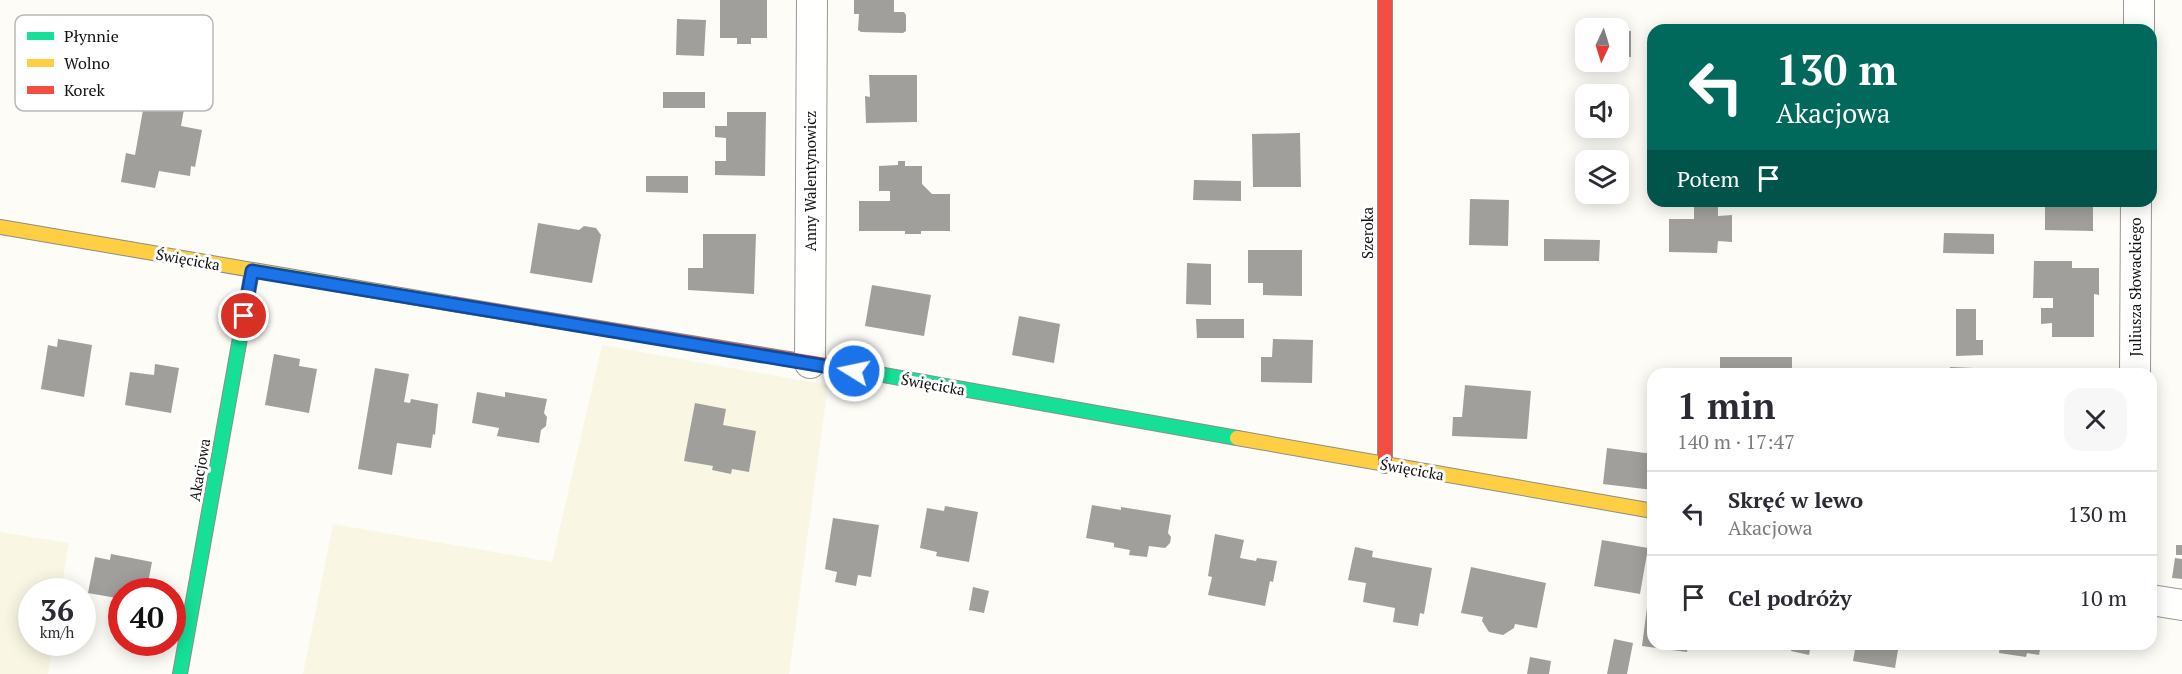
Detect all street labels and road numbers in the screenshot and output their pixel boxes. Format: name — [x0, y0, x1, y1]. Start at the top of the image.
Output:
street label: Anny Walentynowicz — [800, 111, 820, 251]
street label: Szeroka — [1357, 207, 1377, 259]
street label: Juliusza Słowackiego — [2125, 218, 2145, 356]
street label: Święcicka — [155, 244, 222, 275]
street label: Święcicka — [900, 369, 967, 400]
street label: Akacjowa — [184, 436, 214, 503]
street label: Święcicka — [1379, 454, 1446, 485]

